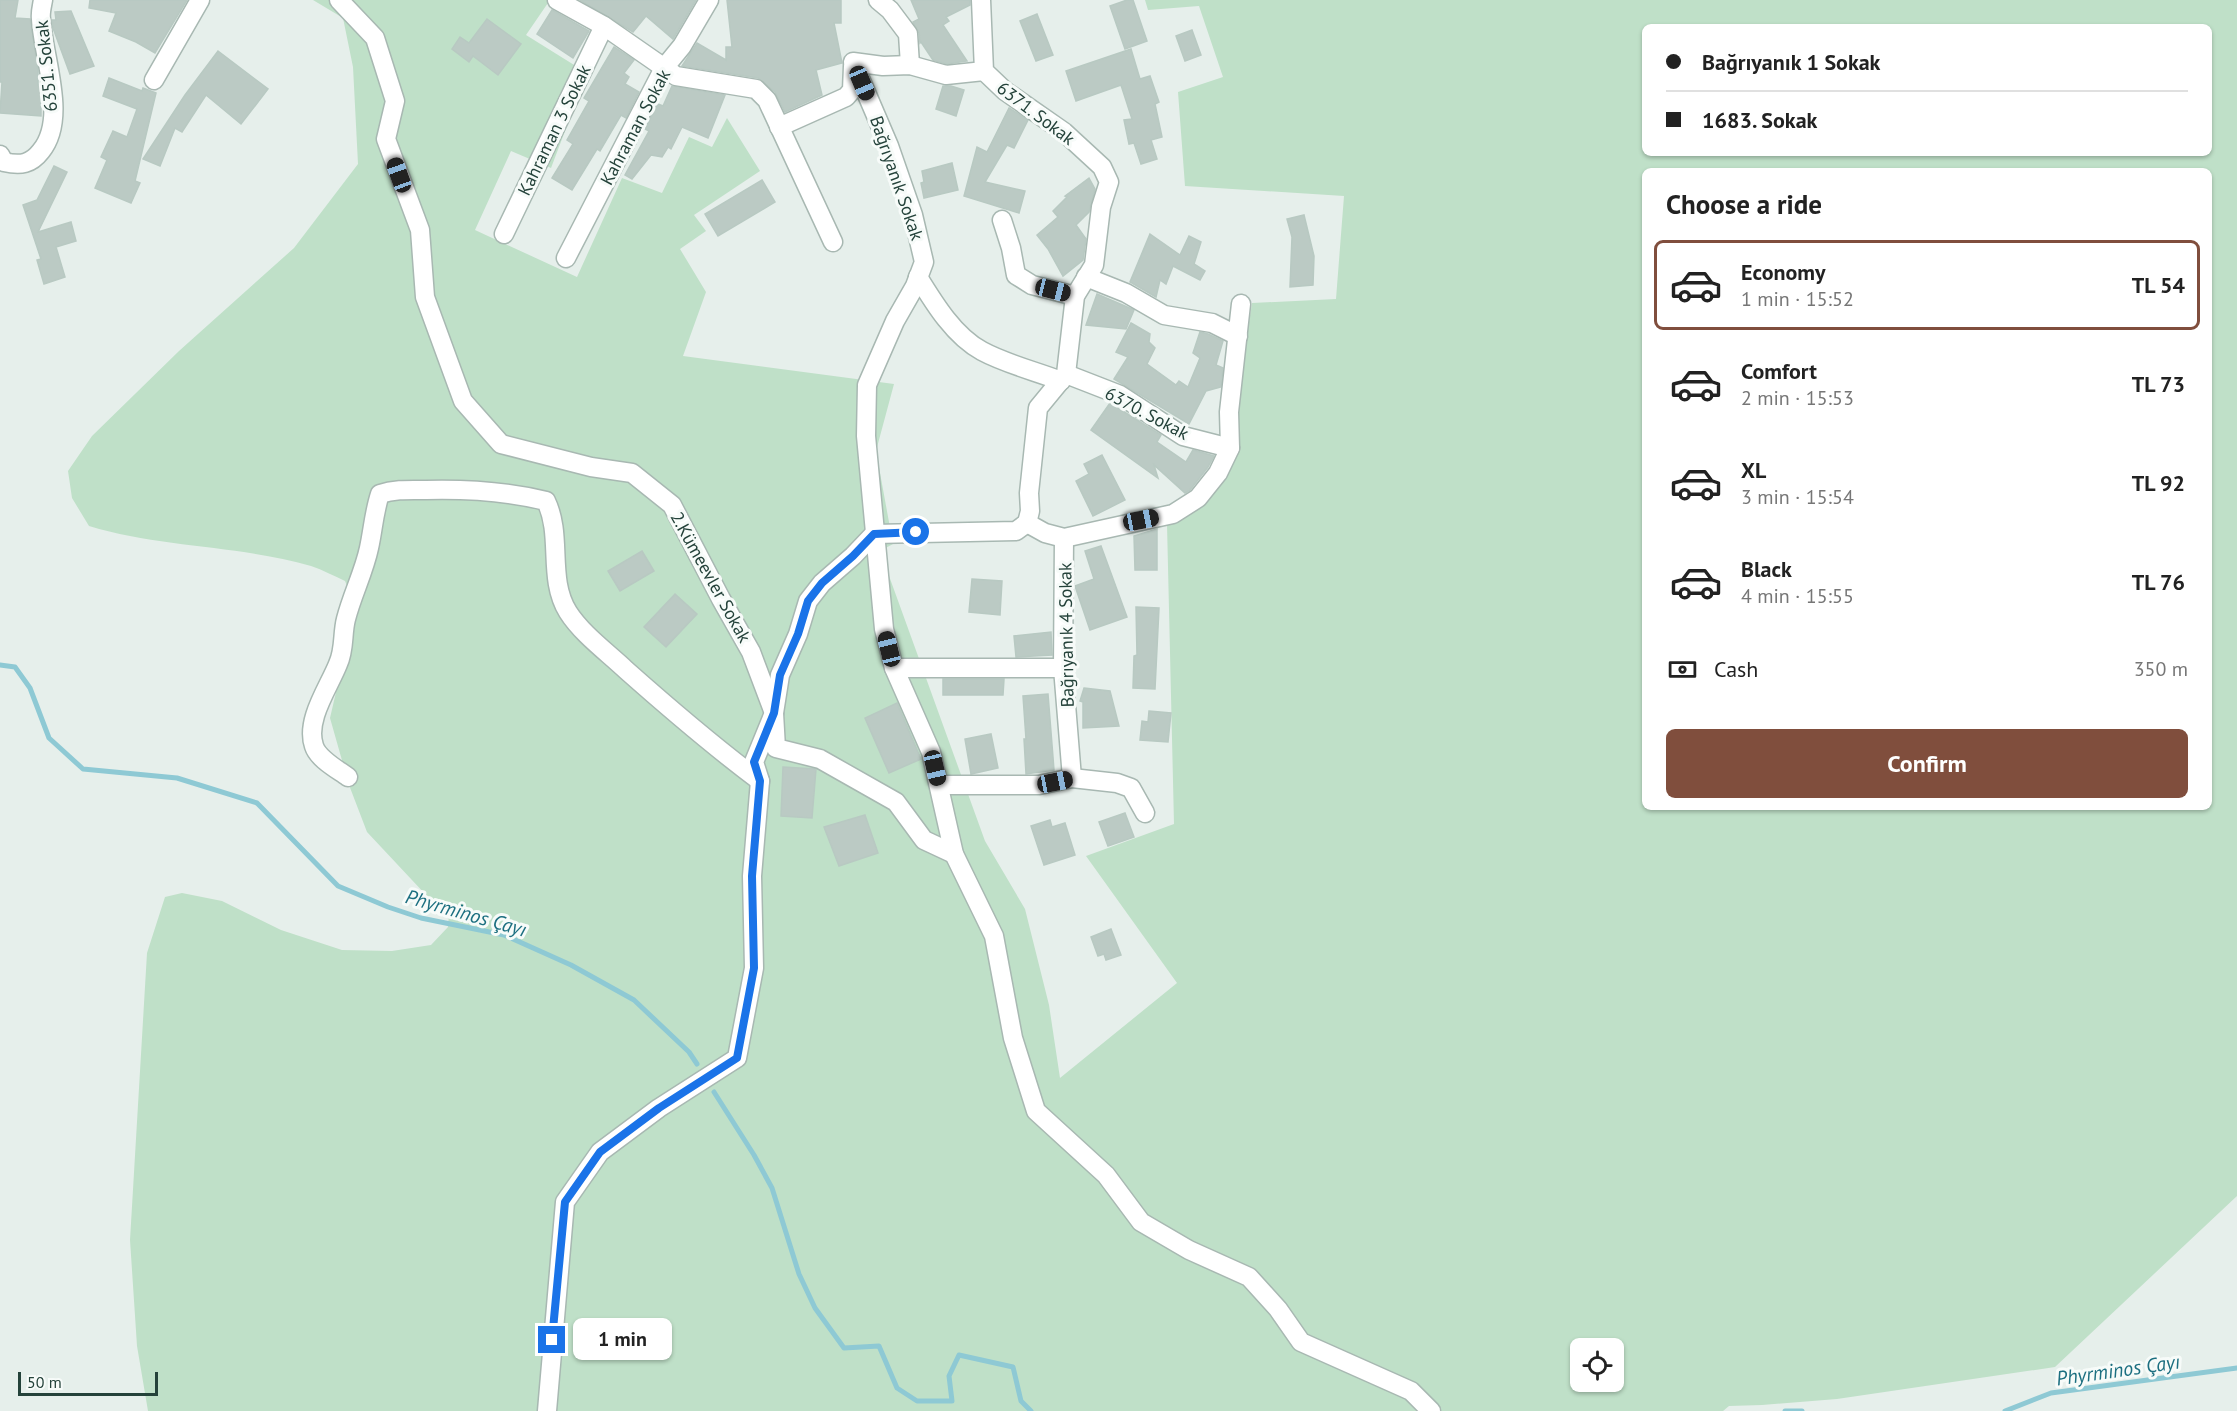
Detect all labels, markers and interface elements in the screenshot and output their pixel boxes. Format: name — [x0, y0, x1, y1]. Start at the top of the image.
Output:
street label: 6351. Sokak — [30, 19, 62, 113]
text: Bağrıyanık 1 Sokak — [1702, 48, 1880, 76]
street label: Kahraman 3 Sokak — [512, 61, 596, 199]
car — [847, 63, 877, 103]
street label: Kahraman Sokak — [595, 65, 675, 189]
street label: 6371. Sokak — [992, 76, 1080, 150]
text: 1683. Sokak — [1702, 106, 1817, 134]
street label: Bağrıyanık Sokak — [865, 113, 929, 244]
car — [384, 155, 414, 195]
text: Choose a ride — [1666, 187, 1822, 221]
icon: car — [1669, 258, 1723, 312]
text: Economy — [1741, 258, 1825, 286]
text: TL 54 — [2132, 271, 2185, 299]
car — [1033, 277, 1073, 303]
text: 1 min · 15:52 — [1741, 286, 1854, 312]
icon: car — [1669, 357, 1723, 411]
text: Comfort — [1741, 357, 1817, 385]
text: TL 73 — [2132, 370, 2185, 398]
street label: 6370. Sokak — [1101, 381, 1193, 445]
text: 2 min · 15:53 — [1741, 385, 1854, 411]
icon: car — [1669, 456, 1723, 510]
text: XL — [1741, 456, 1766, 484]
text: TL 92 — [2132, 469, 2185, 497]
text: 3 min · 15:54 — [1741, 484, 1854, 510]
street label: 2.Kümeevler Sokak — [666, 508, 757, 647]
car — [1122, 508, 1160, 532]
route start — [902, 518, 929, 545]
icon: car — [1669, 555, 1723, 609]
text: Black — [1741, 555, 1792, 583]
street label: Bağrıyanık 4 Sokak — [1053, 562, 1079, 708]
text: TL 76 — [2132, 568, 2185, 596]
text: 4 min · 15:55 — [1741, 583, 1854, 609]
car — [876, 629, 902, 669]
icon: cash — [1666, 653, 1699, 686]
text: Cash — [1714, 655, 1758, 683]
text: 350 m — [2134, 656, 2188, 682]
button: Confirm — [1666, 729, 2188, 798]
car — [922, 748, 948, 788]
car — [1036, 770, 1074, 794]
water label: Phyrminos Çayı — [403, 883, 529, 943]
callout: 1 min — [573, 1319, 672, 1361]
route end — [538, 1326, 565, 1353]
text: 1 min — [598, 1326, 647, 1352]
map controls — [1570, 1338, 1624, 1392]
button: locate — [1570, 1338, 1624, 1392]
water label: Phyrminos Çayı — [2055, 1348, 2181, 1392]
scale bar — [18, 1369, 158, 1396]
text: 50 m — [27, 1372, 62, 1392]

